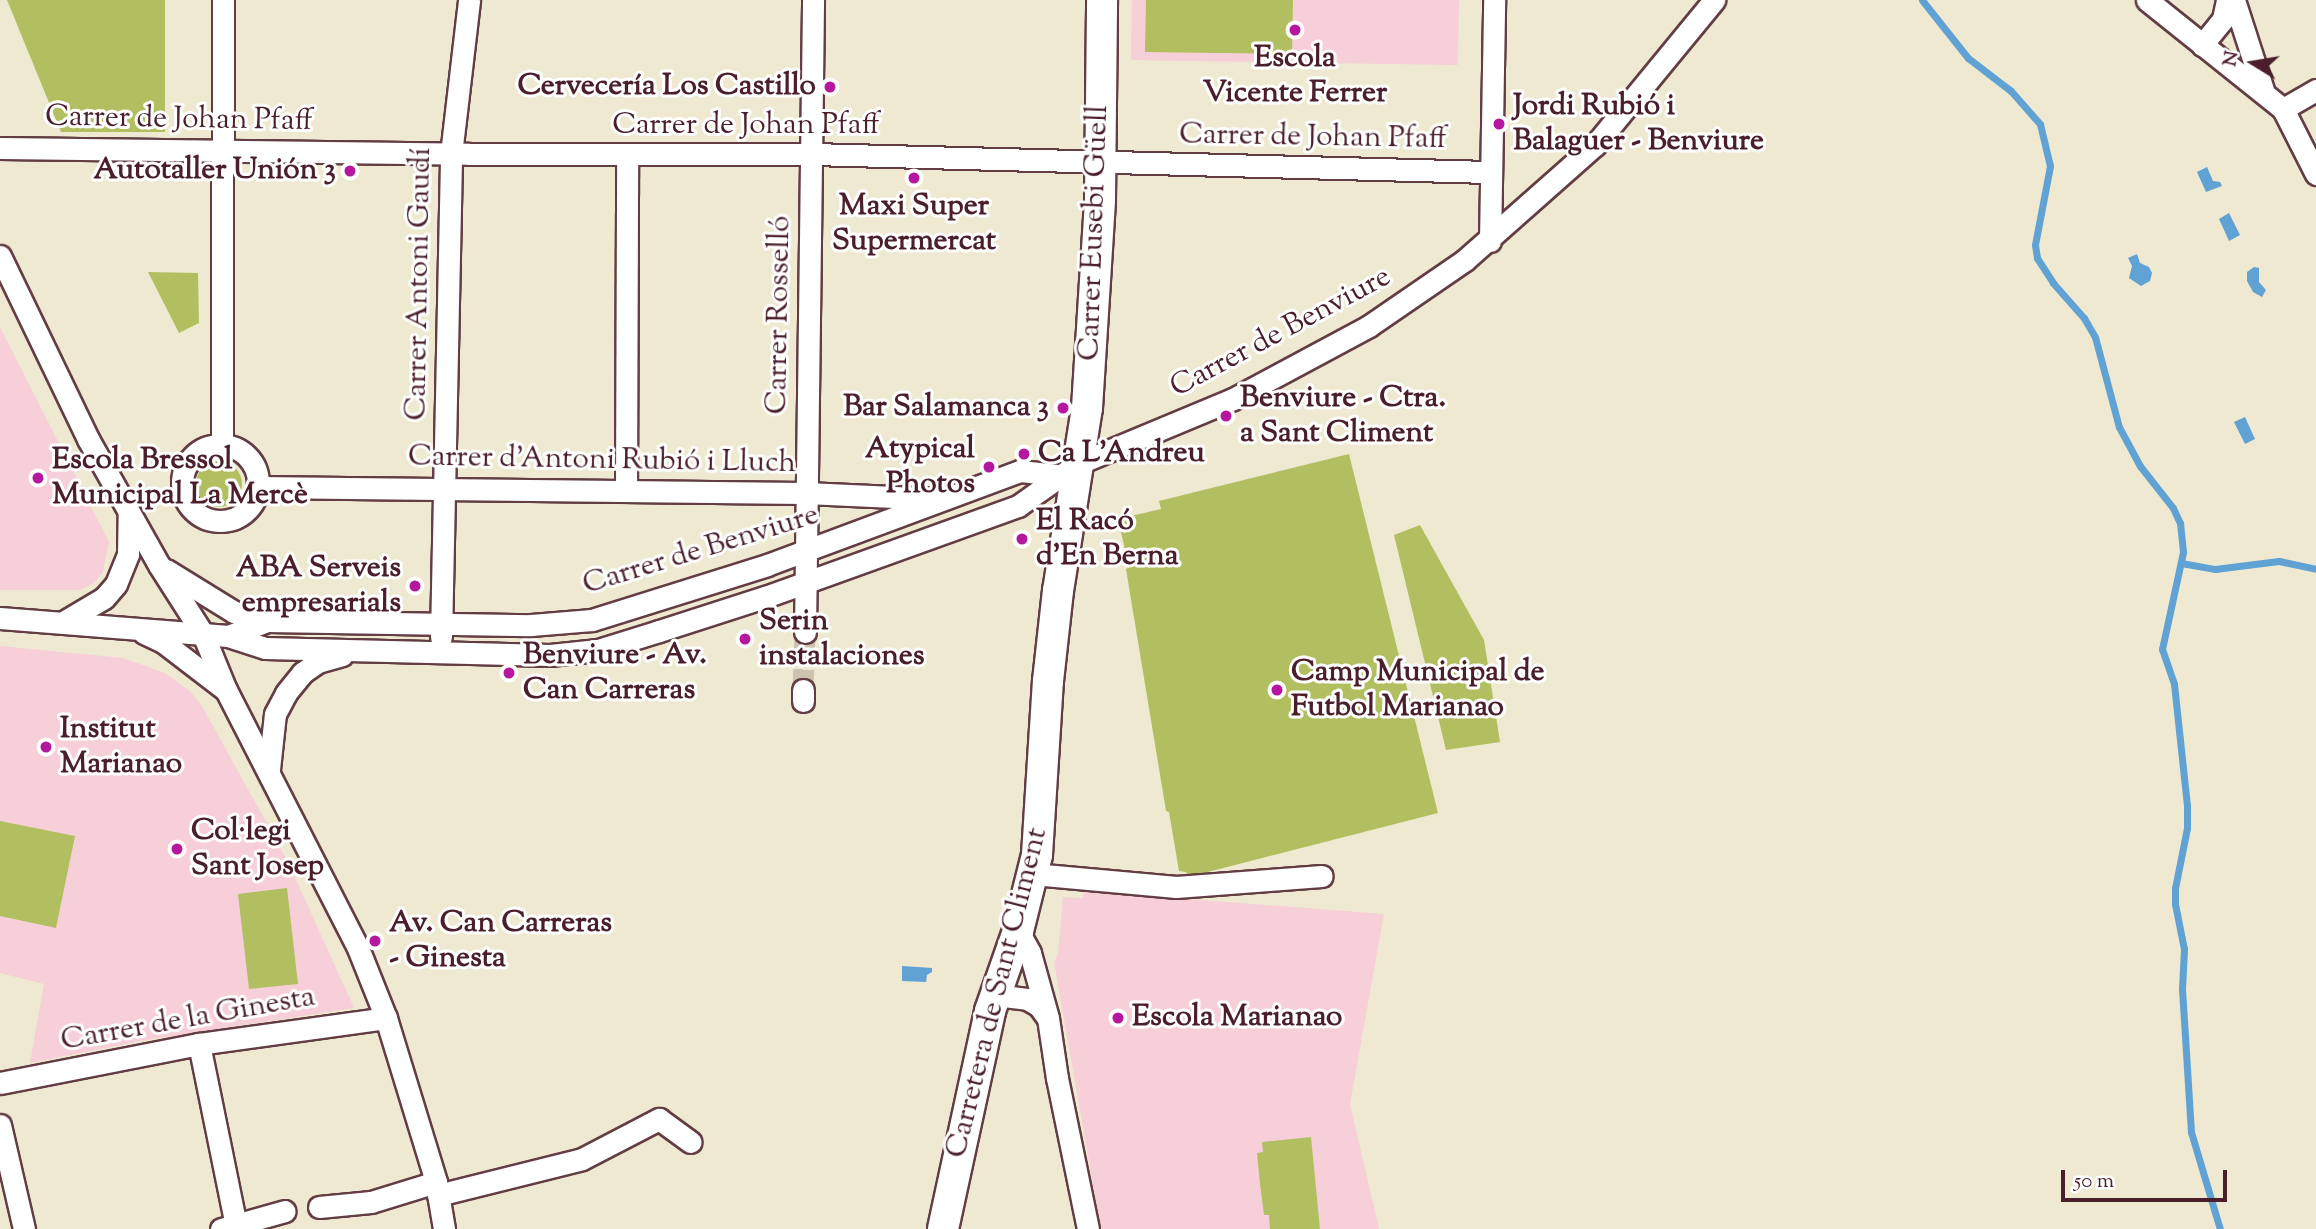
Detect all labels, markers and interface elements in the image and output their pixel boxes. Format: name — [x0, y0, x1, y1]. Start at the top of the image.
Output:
marker: Escola Vicente Ferrer — [1287, 22, 1303, 38]
north arrow — [2218, 28, 2288, 98]
place label: Escola Vicente Ferrer — [1203, 41, 1387, 111]
text: N — [2217, 49, 2247, 69]
place label: Cervecería Los Castillo — [517, 69, 816, 105]
marker: Cervecería Los Castillo — [822, 79, 838, 95]
place label: Jordi Rubió i Balaguer - Benviure — [1513, 89, 1764, 160]
street label: Carrer de Johan Pfaff — [45, 100, 313, 140]
street label: Carrer Eusebi Güell — [1073, 105, 1117, 361]
street label: Carrer de Johan Pfaff — [612, 108, 880, 144]
marker: Jordi Rubió i Balaguer - Benviure — [1491, 116, 1507, 132]
street label: Carrer de Johan Pfaff — [1179, 118, 1447, 158]
street label: Carrer Antoni Gaudí — [400, 147, 440, 421]
place label: Autotaller Unión 3 — [94, 153, 336, 189]
marker: Autotaller Unión 3 — [342, 163, 358, 179]
marker: Maxi Super Supermercat — [906, 170, 922, 186]
place label: Maxi Super Supermercat — [832, 189, 996, 260]
street label: Carrer Rosselló — [760, 215, 800, 415]
street label: Carrer de Benviure — [1165, 260, 1397, 406]
place label: Benviure - Ctra. a Sant Climent — [1240, 381, 1446, 452]
place label: Bar Salamanca 3 — [843, 390, 1049, 426]
marker: Bar Salamanca 3 — [1055, 400, 1071, 416]
marker: Benviure - Ctra. a Sant Climent — [1218, 408, 1234, 424]
place label: Atypical Photos — [865, 432, 975, 503]
place label: Ca L'Andreu — [1038, 436, 1205, 472]
street label: Carrer d'Antoni Rubió i Lluch — [408, 440, 796, 482]
place label: Escola Bressol Municipal La Mercè — [52, 443, 308, 514]
marker: Ca L'Andreu — [1016, 446, 1032, 462]
marker: Atypical Photos — [981, 459, 997, 475]
marker: Escola Bressol Municipal La Mercè — [30, 470, 46, 486]
street label: Carrer de Benviure — [579, 498, 823, 604]
place label: El Racó d'En Berna — [1036, 504, 1178, 574]
marker: El Racó d'En Berna — [1014, 531, 1030, 547]
place label: ABA Serveis empresarials — [236, 551, 401, 622]
marker: ABA Serveis empresarials — [407, 578, 423, 594]
place label: Serin instalaciones — [759, 604, 924, 674]
marker: Serin instalaciones — [737, 631, 753, 647]
place label: Benviure - Av. Can Carreras — [523, 638, 707, 708]
place label: Camp Municipal de Futbol Marianao — [1291, 655, 1544, 726]
marker: Benviure - Av. Can Carreras — [501, 665, 517, 681]
marker: Camp Municipal de Futbol Marianao — [1269, 682, 1285, 698]
place label: Institut Marianao — [60, 712, 182, 782]
marker: Institut Marianao — [38, 739, 54, 755]
place label: Col·legi Sant Josep — [191, 814, 324, 884]
street label: Carretera de Sant Climent — [939, 824, 1057, 1162]
marker: Col·legi Sant Josep — [169, 841, 185, 857]
place label: Av. Can Carreras - Ginesta — [389, 906, 612, 976]
marker: Av. Can Carreras - Ginesta — [367, 933, 383, 949]
street label: Carrer de la Ginesta — [58, 980, 318, 1060]
place label: Escola Marianao — [1132, 1000, 1342, 1036]
marker: Escola Marianao — [1110, 1010, 1126, 1026]
scale bar — [2064, 1156, 2230, 1200]
text: 50 m — [2074, 1167, 2114, 1197]

